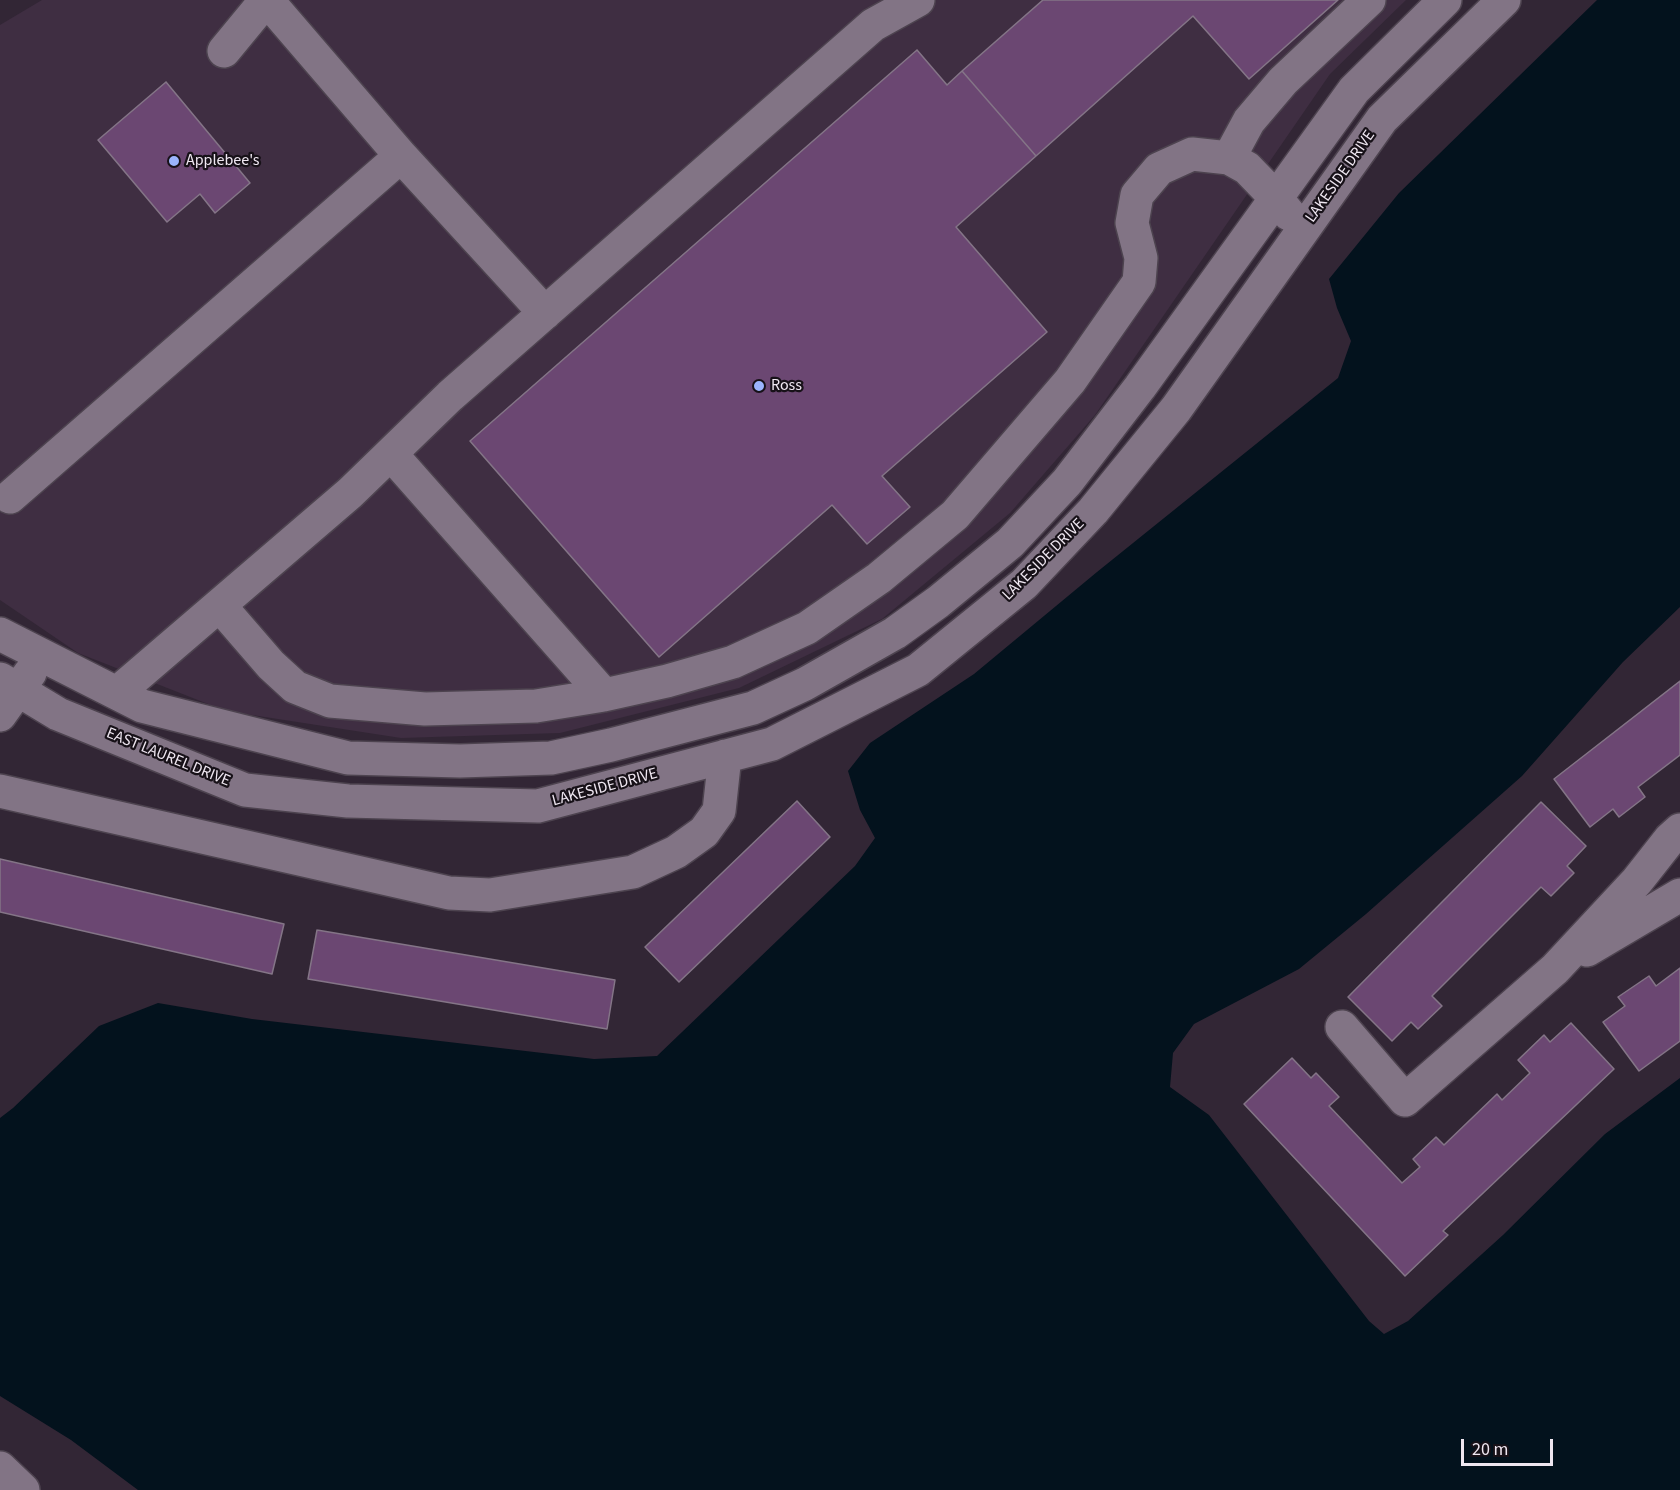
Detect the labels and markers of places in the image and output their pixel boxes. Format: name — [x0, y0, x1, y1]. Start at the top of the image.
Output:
place label: Applebee's — [186, 151, 260, 171]
marker: Applebee's — [167, 154, 181, 168]
place label: Ross — [771, 376, 802, 396]
marker: Ross — [752, 379, 766, 393]

